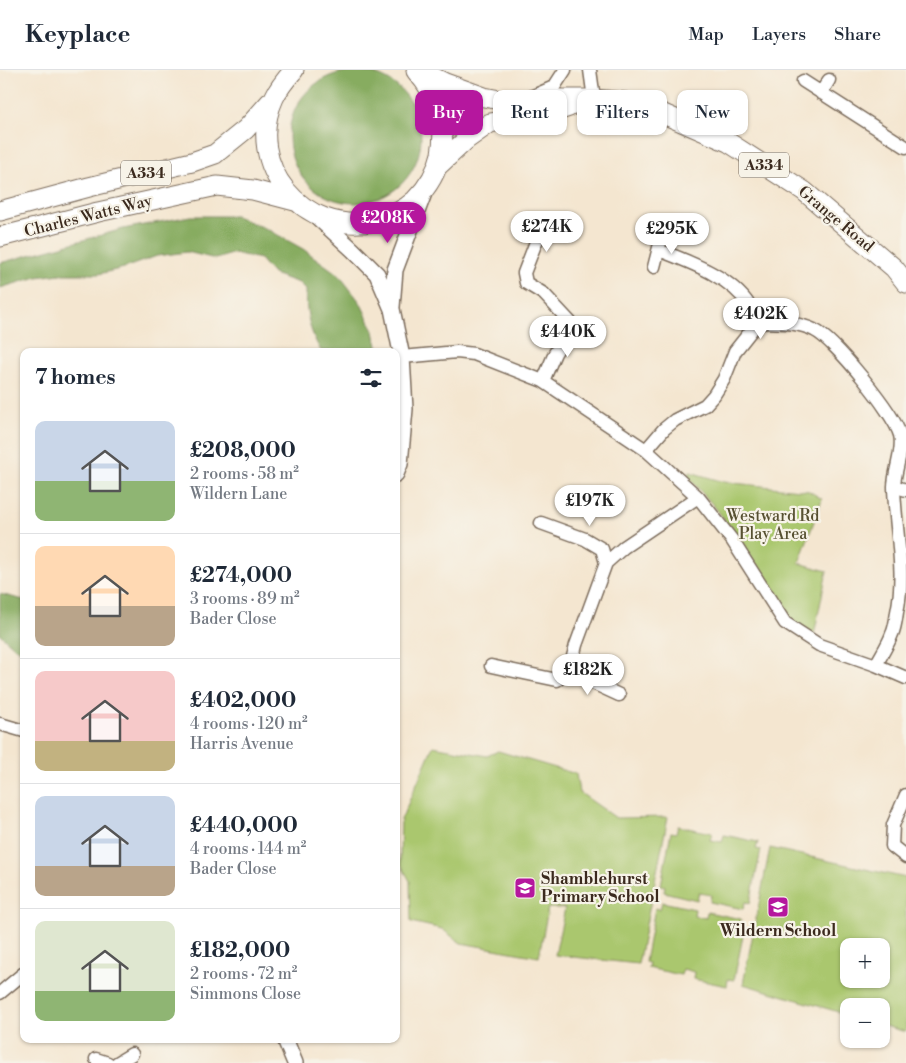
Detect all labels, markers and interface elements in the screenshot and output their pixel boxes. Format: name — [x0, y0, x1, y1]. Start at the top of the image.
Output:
text: Keyplace — [25, 20, 130, 50]
text: Map — [689, 23, 724, 46]
text: Layers — [752, 23, 806, 46]
text: Share — [834, 23, 881, 46]
chip: Buy — [415, 90, 483, 135]
chip: Rent — [493, 90, 567, 135]
chip: Filters — [577, 90, 667, 135]
chip: New — [677, 90, 748, 135]
road number: A334 — [739, 152, 789, 178]
road number: A334 — [121, 160, 171, 186]
street label: Grange Road — [794, 181, 878, 257]
street label: Charles Watts Way — [22, 190, 154, 242]
pin: £208K — [353, 202, 423, 244]
text: £208K — [361, 208, 415, 228]
pin: £274K — [512, 210, 582, 253]
pin: £295K — [637, 212, 707, 255]
text: £274K — [522, 217, 572, 237]
text: £295K — [646, 219, 698, 239]
pin: £402K — [726, 298, 796, 340]
text: £402K — [734, 304, 788, 324]
pin: £440K — [533, 316, 603, 358]
text: £440K — [540, 322, 596, 342]
icon: filters — [357, 364, 385, 392]
text: 7 homes — [35, 365, 116, 391]
text: £208,000 — [190, 438, 296, 464]
icon: home — [75, 441, 135, 501]
text: 2 rooms · 58 m² — [190, 464, 299, 484]
text: Wildern Lane — [190, 484, 287, 504]
pin: £197K — [555, 484, 625, 527]
text: £197K — [566, 491, 614, 511]
park label: Westward Rd Play Area — [726, 506, 819, 544]
text: £274,000 — [190, 563, 292, 589]
icon: home — [75, 566, 135, 626]
text: 3 rooms · 89 m² — [190, 589, 300, 609]
text: Bader Close — [190, 609, 277, 629]
pin: £182K — [553, 654, 623, 696]
text: £182K — [563, 660, 613, 680]
text: £402,000 — [190, 688, 296, 714]
icon: home — [75, 691, 135, 751]
text: 4 rooms · 120 m² — [190, 714, 308, 734]
text: Harris Avenue — [190, 734, 294, 754]
text: £440,000 — [190, 813, 298, 839]
icon: home — [75, 816, 135, 876]
text: 4 rooms · 144 m² — [190, 839, 306, 859]
text: Bader Close — [190, 859, 277, 879]
place label: Shamblehurst Primary School — [541, 869, 660, 907]
school or university icon: Shamblehurst Primary School — [513, 876, 537, 900]
school or university icon: Wildern School — [766, 895, 790, 919]
place label: Wildern School — [719, 921, 837, 941]
text: £182,000 — [190, 938, 290, 964]
map controls — [840, 938, 890, 1048]
button: + — [840, 938, 890, 988]
icon: home — [75, 941, 135, 1001]
text: 2 rooms · 72 m² — [190, 964, 297, 984]
text: Simmons Close — [190, 984, 301, 1004]
button: − — [840, 998, 890, 1048]

